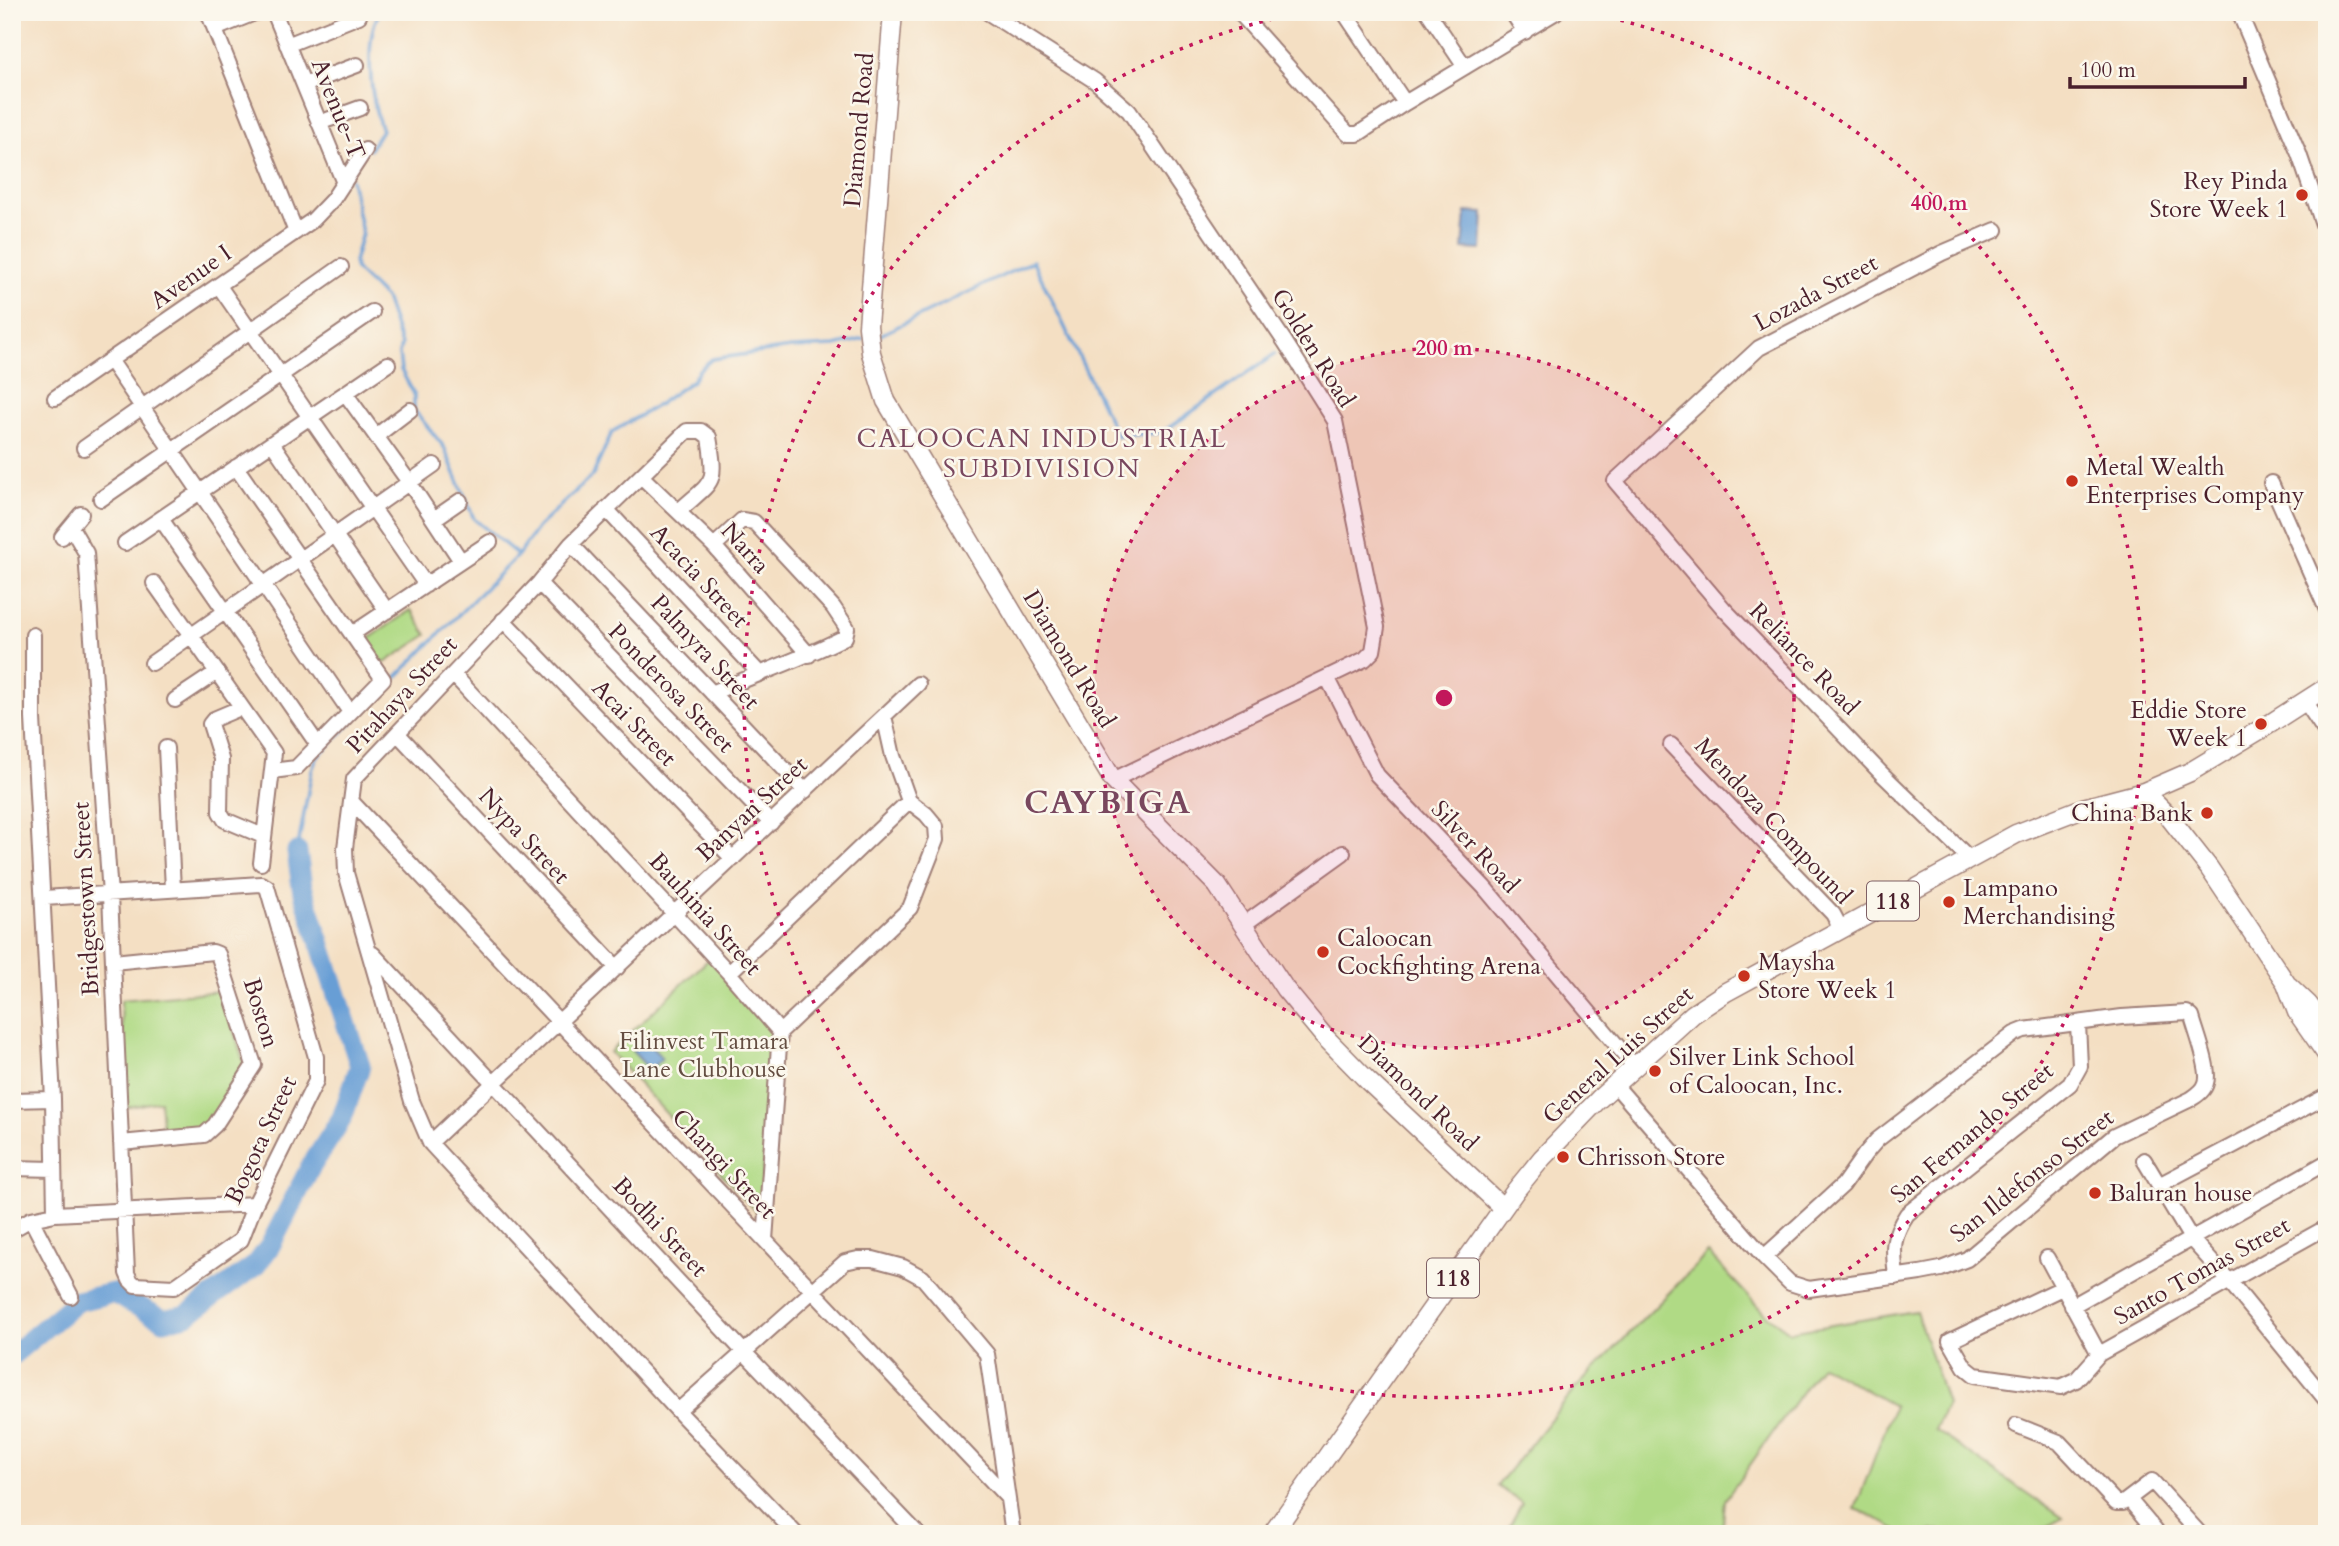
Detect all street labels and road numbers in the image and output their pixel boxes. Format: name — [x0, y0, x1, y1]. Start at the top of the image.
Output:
street label: Diamond Road — [836, 51, 882, 209]
street label: Avenue-T — [303, 54, 373, 164]
street label: Avenue I — [144, 237, 238, 317]
street label: Lozada Street — [1748, 246, 1884, 339]
street label: Golden Road — [1263, 282, 1363, 414]
street label: Narra — [713, 515, 777, 581]
street label: Acacia Street — [642, 517, 756, 635]
street label: Diamond Road — [1015, 584, 1123, 734]
street label: Palmyra Street — [643, 587, 767, 717]
street label: Reliance Road — [1742, 595, 1867, 723]
street label: Ponderosa Street — [601, 616, 742, 760]
street label: Pitahaya Street — [339, 629, 465, 761]
street label: Acai Street — [584, 672, 684, 774]
street label: Mendoza Compound — [1687, 730, 1859, 912]
street label: Banyan Street — [689, 749, 815, 869]
street label: Nypa Street — [471, 781, 577, 892]
street label: Silver Road — [1423, 793, 1527, 901]
street label: Bridgestown Street — [64, 801, 108, 997]
street label: Bauhinia Street — [641, 845, 769, 983]
road number: 118 — [1867, 882, 1919, 920]
street label: Boston — [235, 974, 287, 1052]
street label: General Luis Street — [1535, 978, 1701, 1132]
street label: Diamond Road — [1351, 1027, 1486, 1159]
street label: San Fernando Street — [1883, 1055, 2061, 1211]
street label: Bogota Street — [217, 1070, 305, 1209]
street label: San Ildefonso Street — [1943, 1101, 2121, 1250]
street label: Changi Street — [664, 1102, 784, 1227]
street label: Bodhi Street — [605, 1170, 715, 1285]
street label: Santo Tomas Street — [2108, 1209, 2296, 1333]
road number: 118 — [1427, 1259, 1479, 1298]

